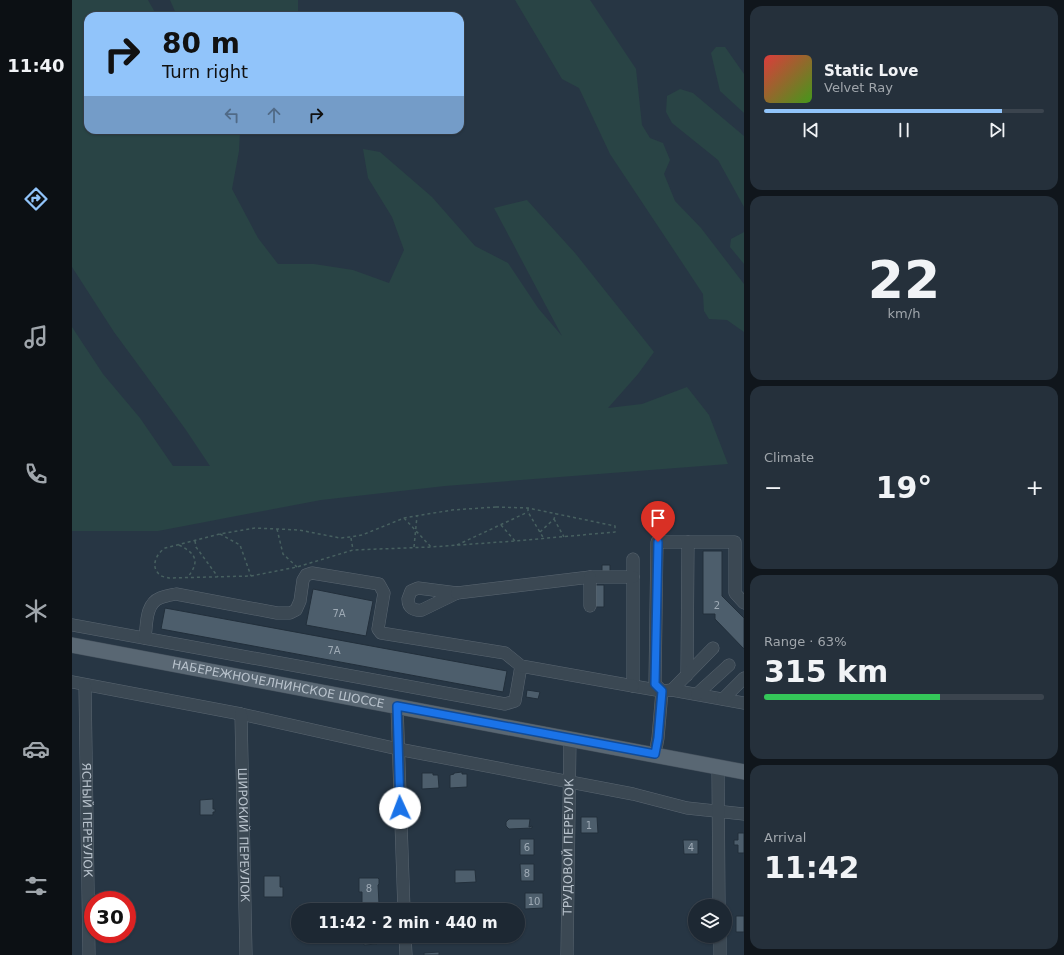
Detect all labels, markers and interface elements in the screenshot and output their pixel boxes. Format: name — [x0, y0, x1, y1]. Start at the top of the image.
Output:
text: 80 m — [162, 27, 240, 60]
icon: right — [96, 28, 148, 80]
text: 11:40 — [7, 55, 65, 76]
text: Turn right — [162, 61, 248, 82]
text: Static Love — [824, 62, 918, 80]
text: Velvet Ray — [824, 80, 893, 95]
icon: left — [221, 104, 243, 126]
icon: ahead — [263, 104, 285, 126]
icon: right — [305, 104, 327, 126]
icon: previous — [800, 119, 822, 141]
icon: pause — [893, 119, 915, 141]
icon: next — [986, 119, 1008, 141]
icon: directions — [22, 185, 50, 213]
text: 22 — [868, 250, 940, 310]
text: km/h — [888, 306, 920, 321]
icon: music — [22, 323, 50, 351]
text: Climate — [764, 450, 814, 465]
icon: phone — [22, 460, 50, 488]
text: 19° — [876, 470, 932, 505]
text: − — [764, 475, 782, 500]
text: + — [1026, 475, 1044, 500]
pin — [641, 501, 675, 542]
icon: arrive — [647, 507, 669, 529]
icon: climate — [22, 597, 50, 625]
house number: 2 — [714, 600, 720, 611]
house number: 7А — [332, 608, 346, 619]
text: Range · 63% — [764, 634, 847, 649]
house number: 7А — [327, 645, 341, 656]
text: 315 km — [764, 654, 888, 689]
street label: НАБЕРЕЖНОЧЕЛНИНСКОЕ ШОССЕ — [171, 657, 386, 711]
icon: car — [22, 735, 50, 763]
street label: ЯСНЫЙ ПЕРЕУЛОК — [79, 762, 95, 878]
street label: ШИРОКИЙ ПЕРЕУЛОК — [235, 768, 252, 903]
street label: ТРУДОВОЙ ПЕРЕУЛОК — [560, 778, 576, 917]
position arrow — [379, 787, 421, 829]
house number: 1 — [586, 820, 592, 831]
text: Arrival — [764, 830, 806, 845]
house number: 6 — [524, 842, 530, 853]
house number: 4 — [688, 842, 694, 853]
text: 11:42 — [764, 850, 860, 885]
house number: 8 — [524, 868, 530, 879]
icon: filters — [22, 872, 50, 900]
house number: 8 — [366, 883, 372, 894]
speed limit sign: 30 — [84, 891, 136, 943]
house number: 10 — [528, 896, 540, 907]
map controls — [688, 899, 732, 943]
button: layers — [688, 899, 732, 943]
text: 11:42 · 2 min · 440 m — [318, 914, 498, 932]

